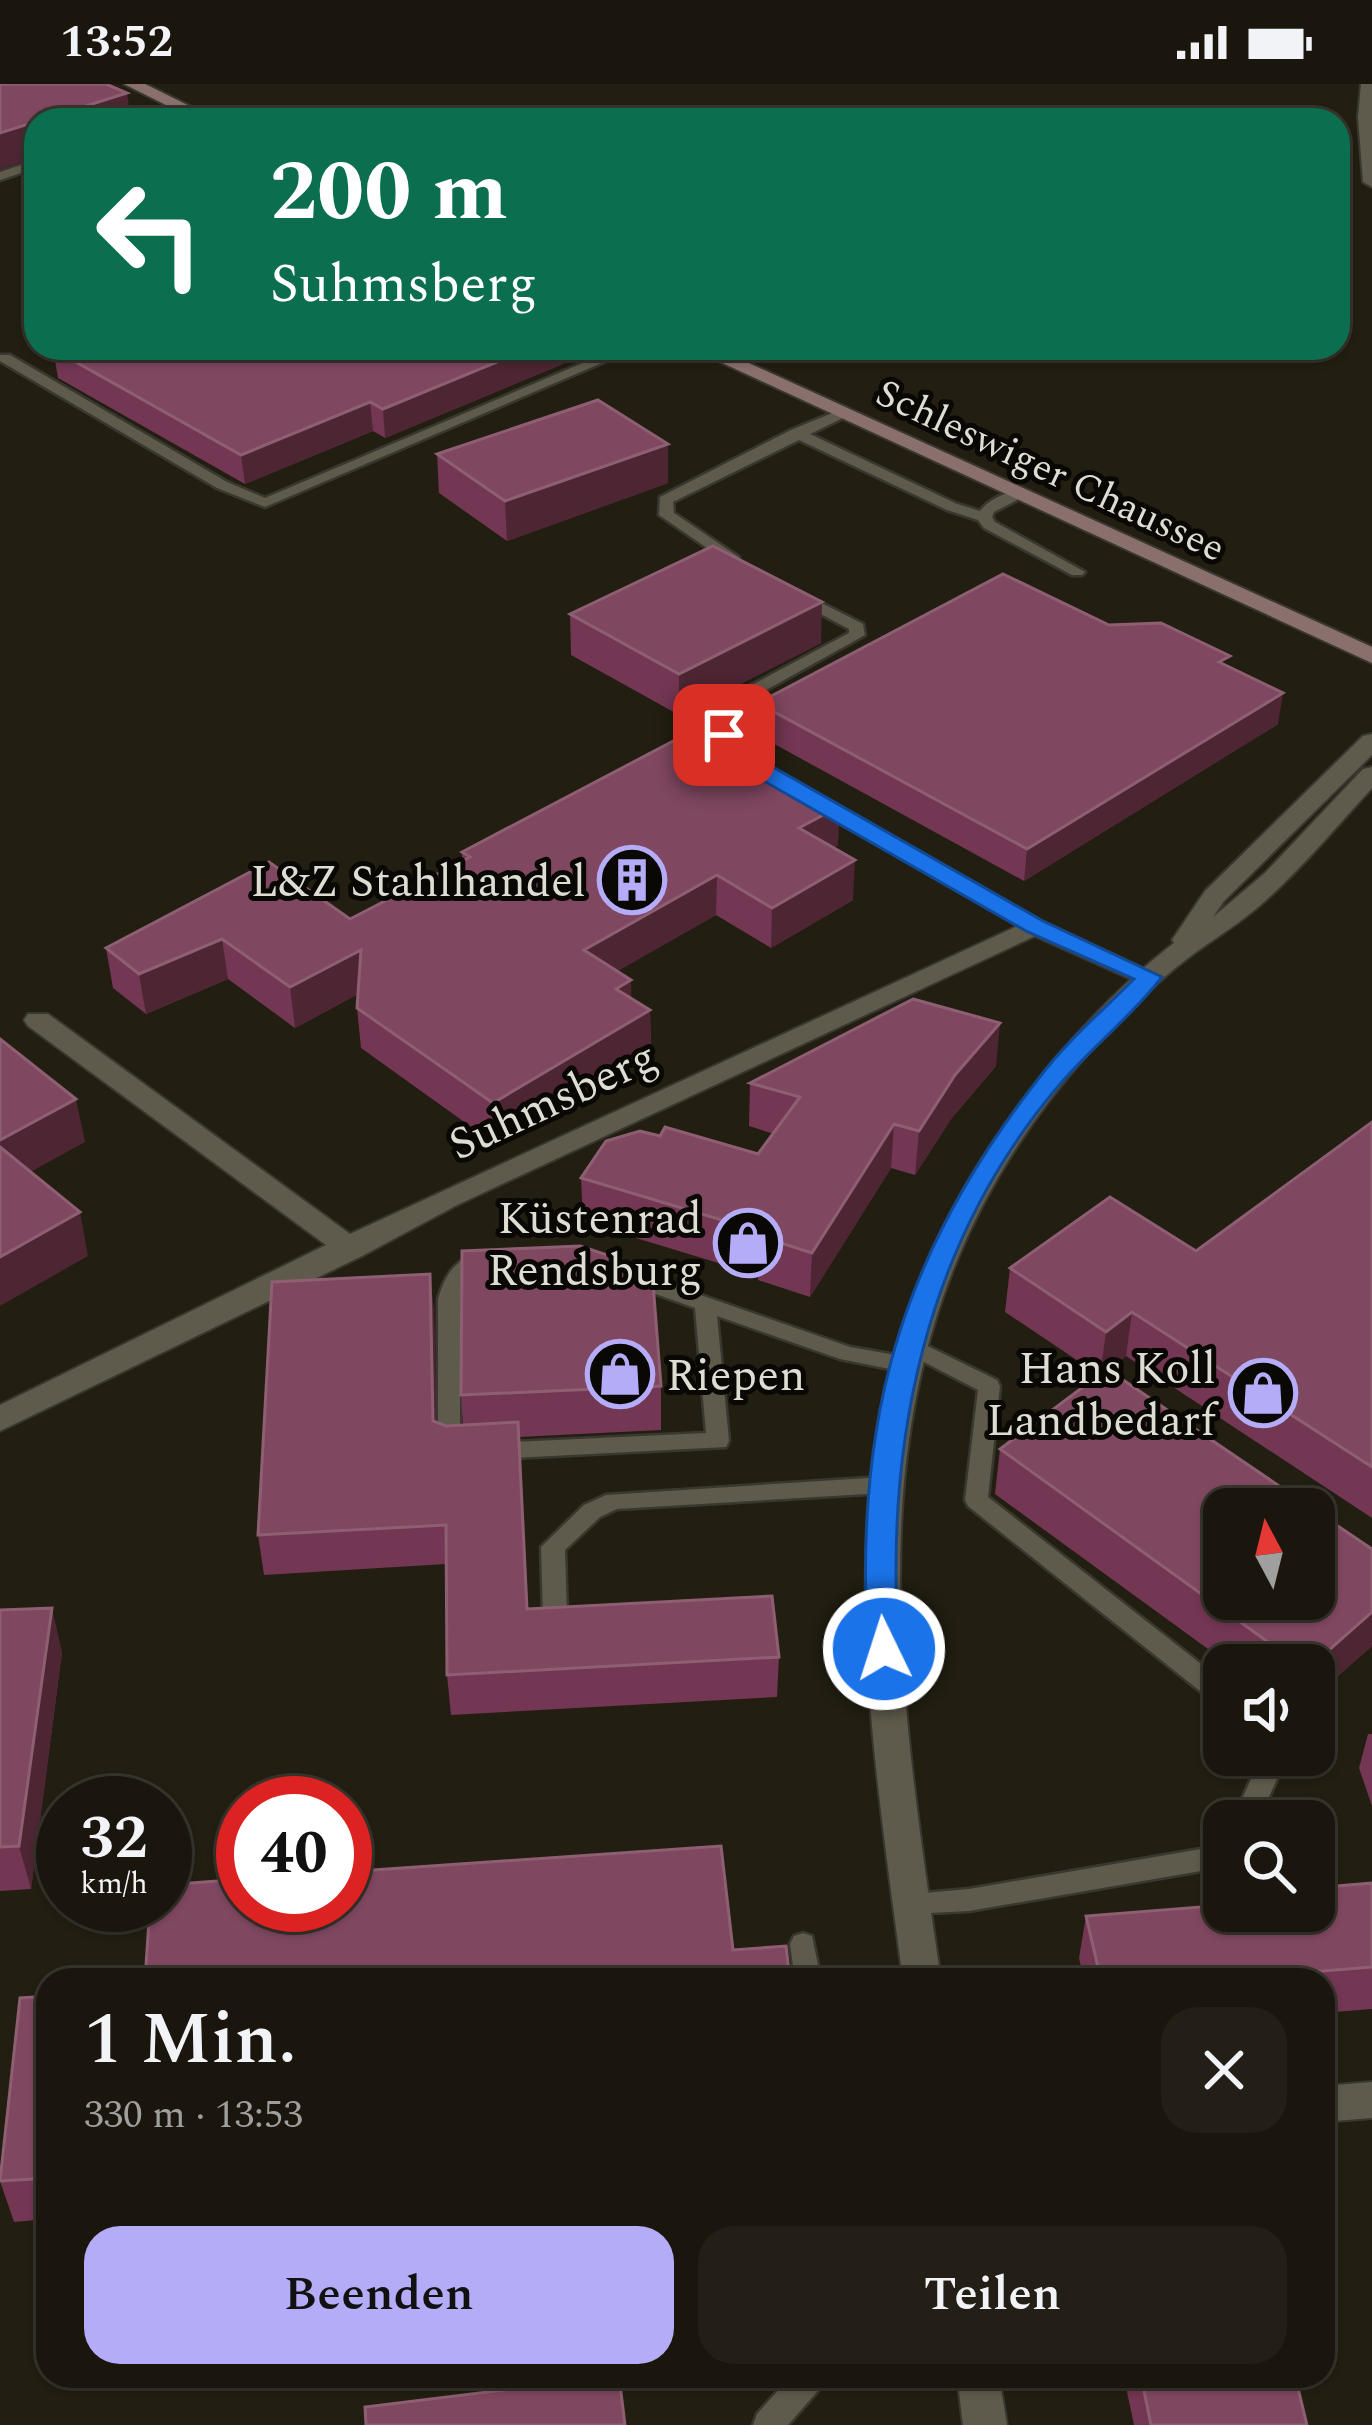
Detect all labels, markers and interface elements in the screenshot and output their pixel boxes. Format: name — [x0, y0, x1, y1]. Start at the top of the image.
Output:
text: 13:52 — [60, 8, 173, 77]
text: 200 m — [270, 129, 508, 257]
icon: left — [72, 156, 228, 312]
text: Suhmsberg — [270, 244, 537, 326]
street label: Schleswiger Chaussee — [866, 364, 1234, 578]
pin — [673, 684, 775, 786]
icon: arrive — [691, 702, 757, 768]
building icon: L&Z Stahlhandel — [597, 845, 667, 915]
place label: L&Z Stahlhandel — [250, 848, 586, 917]
street label: Suhmsberg — [438, 1023, 669, 1180]
place label: Küstenrad Rendsburg — [487, 1185, 702, 1306]
shop icon: Küstenrad Rendsburg — [713, 1208, 783, 1278]
place label: Hans Koll Landbedarf — [986, 1335, 1220, 1456]
shop icon: Riepen — [585, 1339, 655, 1409]
place label: Riepen — [666, 1342, 805, 1411]
shop icon: Hans Koll Landbedarf — [1228, 1358, 1298, 1428]
north arrow — [1203, 1488, 1335, 1620]
map controls — [1203, 1488, 1335, 1932]
position arrow — [821, 1586, 947, 1712]
button: sound — [1203, 1644, 1335, 1776]
speed limit sign: 40 — [216, 1776, 372, 1932]
text: 32 — [80, 1793, 148, 1885]
button: search — [1203, 1800, 1335, 1932]
text: km/h — [80, 1861, 148, 1907]
text: 1 Min. — [84, 1986, 297, 2095]
button: close — [1161, 2007, 1287, 2133]
text: 330 m · 13:53 — [84, 2086, 303, 2145]
button: Beenden — [84, 2226, 674, 2364]
button: Teilen — [698, 2226, 1287, 2364]

